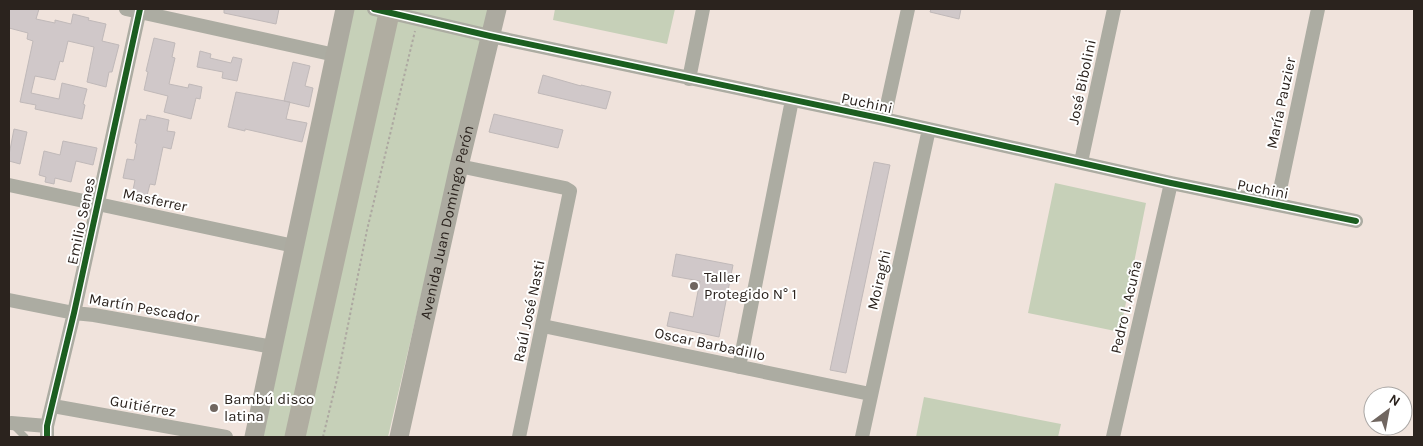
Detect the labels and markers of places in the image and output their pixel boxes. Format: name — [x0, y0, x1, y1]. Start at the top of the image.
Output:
place label: Taller Protegido N° 1 — [704, 268, 797, 303]
marker: Taller Protegido N° 1 — [688, 280, 700, 292]
place label: Bambú disco latina — [224, 390, 314, 425]
marker: Bambú disco latina — [208, 402, 220, 414]

